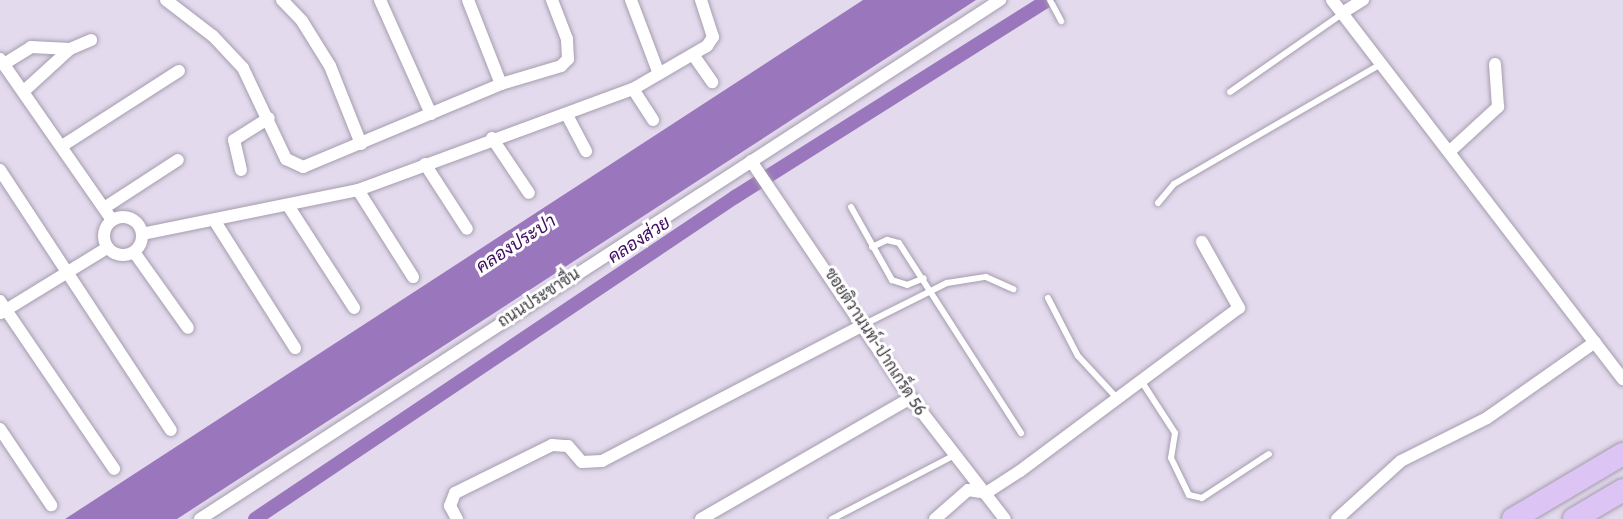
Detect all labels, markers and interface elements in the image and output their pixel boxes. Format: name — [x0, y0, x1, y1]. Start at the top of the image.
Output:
water label: คลองประปา — [472, 210, 560, 278]
water label: คลองส่วย — [604, 212, 674, 268]
street label: ถนนประชาชื่น — [494, 264, 584, 332]
street label: ซอยติวานนท์-ปากเกร็ด 56 — [820, 265, 930, 419]

